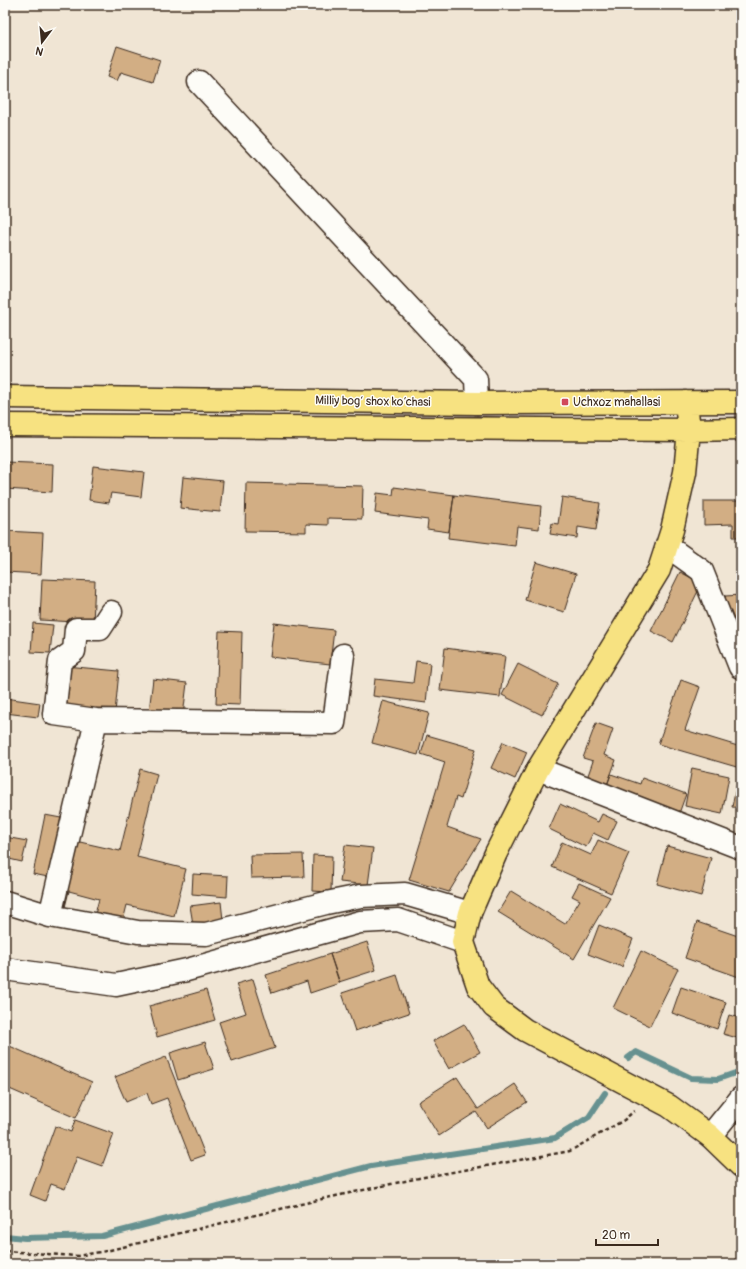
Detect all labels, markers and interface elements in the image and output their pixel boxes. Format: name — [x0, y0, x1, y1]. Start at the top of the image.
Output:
north arrow — [22, 22, 62, 62]
text: N — [33, 44, 45, 58]
street label: Milliy bog‘ shox ko‘chasi — [315, 393, 431, 410]
place label: Uchxoz mahallasi — [573, 395, 660, 410]
marker: Uchxoz mahallasi — [560, 397, 570, 407]
scale bar — [596, 1221, 658, 1247]
text: 20 m — [602, 1228, 631, 1243]

